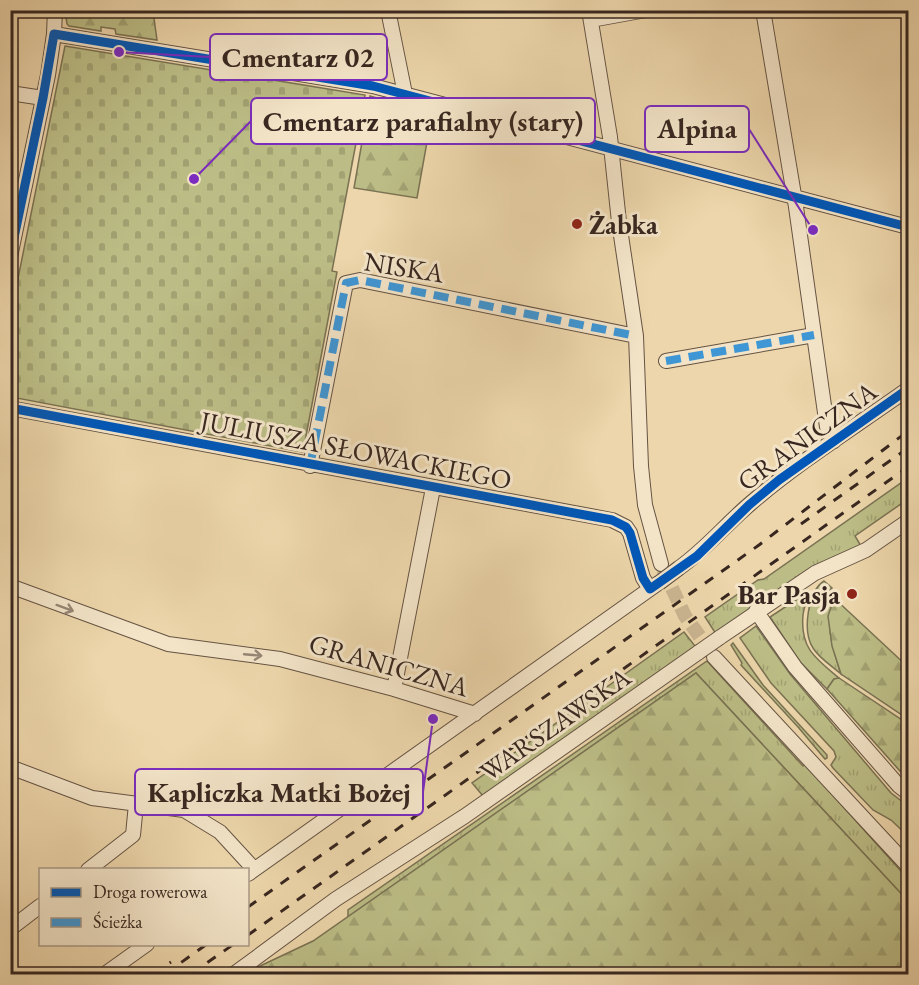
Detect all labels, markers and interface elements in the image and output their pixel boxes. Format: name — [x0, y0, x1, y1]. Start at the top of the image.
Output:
callout: Cmentarz 02 — [210, 34, 387, 80]
text: Cmentarz 02 — [222, 39, 374, 75]
callout: Cmentarz parafialny (stary) — [251, 98, 595, 144]
text: Cmentarz parafialny (stary) — [263, 103, 583, 139]
callout: Alpina — [645, 106, 749, 152]
text: Alpina — [656, 110, 738, 146]
place label: Żabka — [589, 207, 658, 242]
marker: Żabka — [570, 217, 584, 231]
street label: NISKA — [362, 243, 447, 291]
street label: GRANICZNA — [730, 373, 884, 499]
street label: JULIUSZA SŁOWACKIEGO — [195, 402, 515, 497]
place label: Bar Pasja — [737, 577, 840, 612]
marker: Bar Pasja — [845, 587, 859, 601]
one-way arrow — [55, 603, 74, 614]
street label: GRANICZNA — [305, 625, 473, 705]
one-way arrow — [242, 650, 262, 661]
street label: WARSZAWSKA — [473, 659, 638, 789]
callout: Kapliczka Matki Bożej — [135, 769, 423, 815]
text: Kapliczka Matki Bożej — [147, 774, 411, 810]
legend — [39, 868, 249, 946]
text: Droga rowerowa — [93, 880, 208, 903]
text: Ścieżka — [93, 910, 143, 933]

